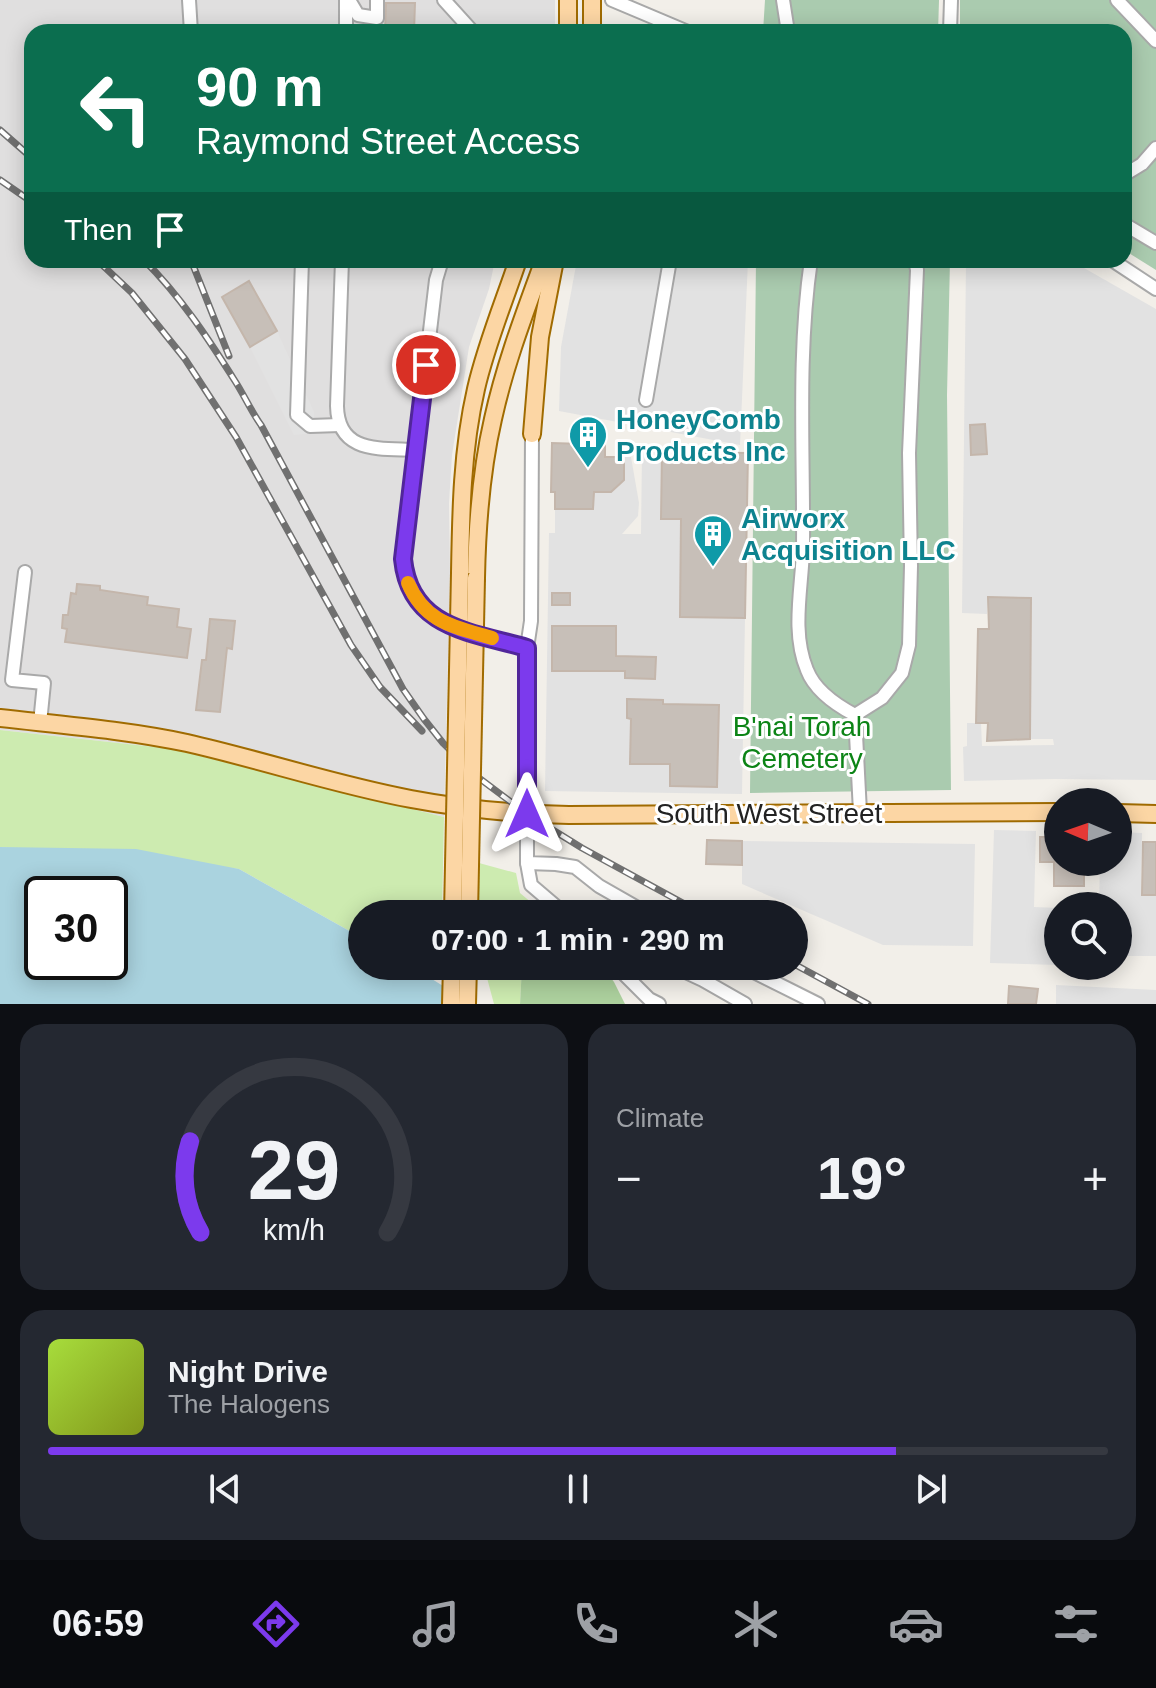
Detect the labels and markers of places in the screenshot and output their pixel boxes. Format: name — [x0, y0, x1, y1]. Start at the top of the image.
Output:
pin — [392, 331, 460, 399]
place label: HoneyComb Products Inc — [616, 404, 786, 467]
building icon: HoneyComb Products Inc — [567, 414, 609, 469]
place label: Airworx Acquisition LLC — [741, 503, 956, 566]
building icon: Airworx Acquisition LLC — [692, 513, 734, 568]

